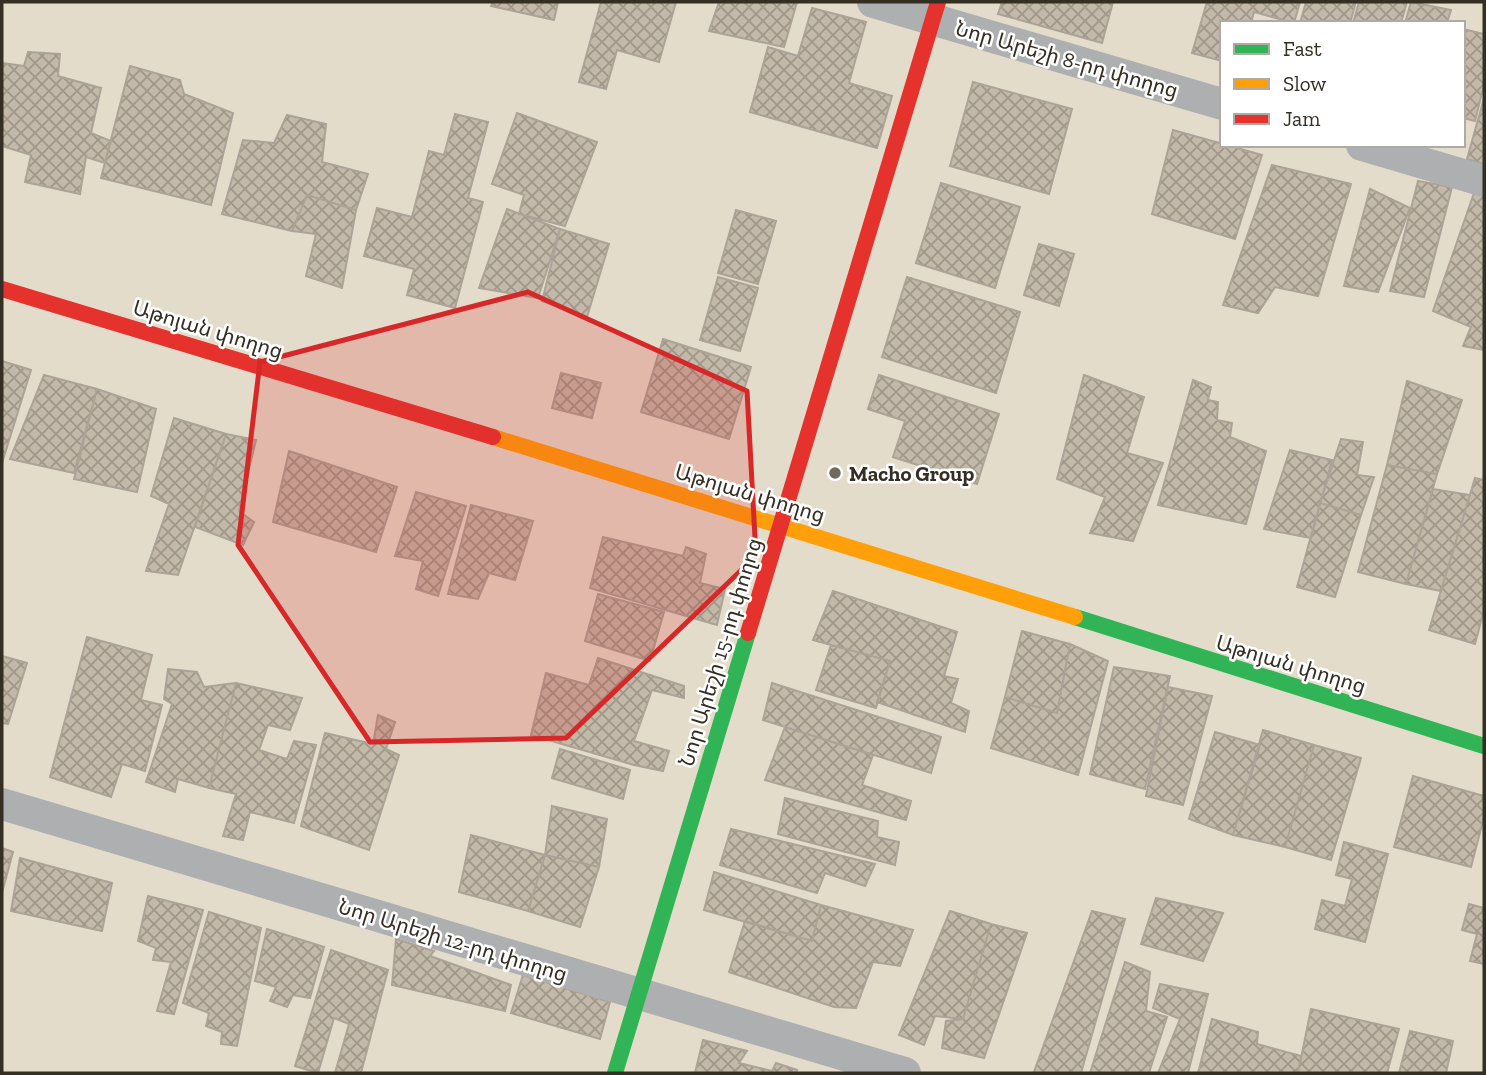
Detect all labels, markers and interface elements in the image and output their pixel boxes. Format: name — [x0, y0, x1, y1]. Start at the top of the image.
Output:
street label: Նոր Արեշի 8-րդ փողոց — [953, 15, 1181, 103]
legend — [1220, 21, 1465, 147]
text: Fast — [1283, 36, 1322, 61]
text: Slow — [1283, 71, 1326, 96]
text: Jam — [1283, 106, 1320, 131]
street label: Աթոյան փողոց — [130, 294, 286, 364]
street label: Աթոյան փողոց — [672, 458, 828, 528]
place label: Macho Group — [849, 461, 974, 486]
marker: Macho Group — [827, 465, 843, 481]
street label: Նոր Արեշի 15-րդ փողոց — [673, 535, 767, 769]
street label: Աթոյան փողոց — [1213, 629, 1369, 699]
street label: Նոր Արեշի 12-րդ փողոց — [336, 893, 570, 987]

